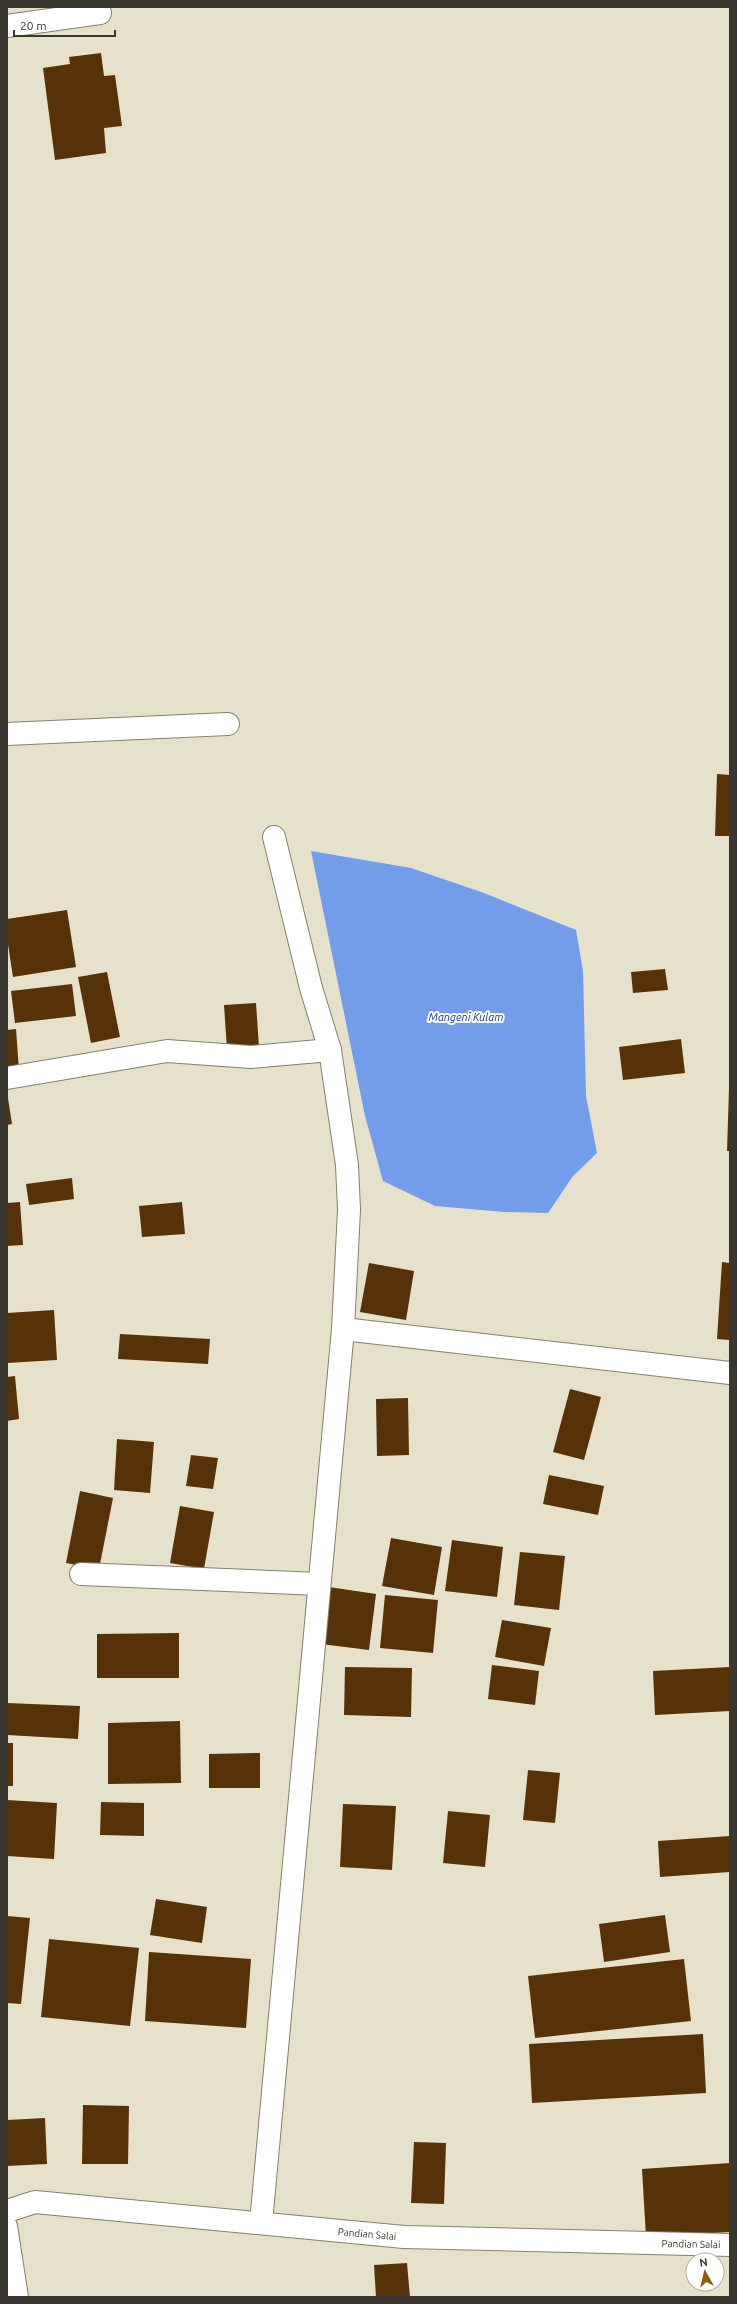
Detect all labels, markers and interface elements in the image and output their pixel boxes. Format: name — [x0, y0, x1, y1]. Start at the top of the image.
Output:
scale bar — [14, 12, 115, 38]
text: 20 m — [20, 19, 47, 32]
water label: Mangeni Kulam — [429, 1011, 503, 1023]
street label: Pandian Salai — [337, 2226, 397, 2242]
street label: Pandian Salai — [662, 2238, 720, 2250]
north arrow — [685, 2252, 725, 2292]
text: N — [699, 2256, 709, 2269]

